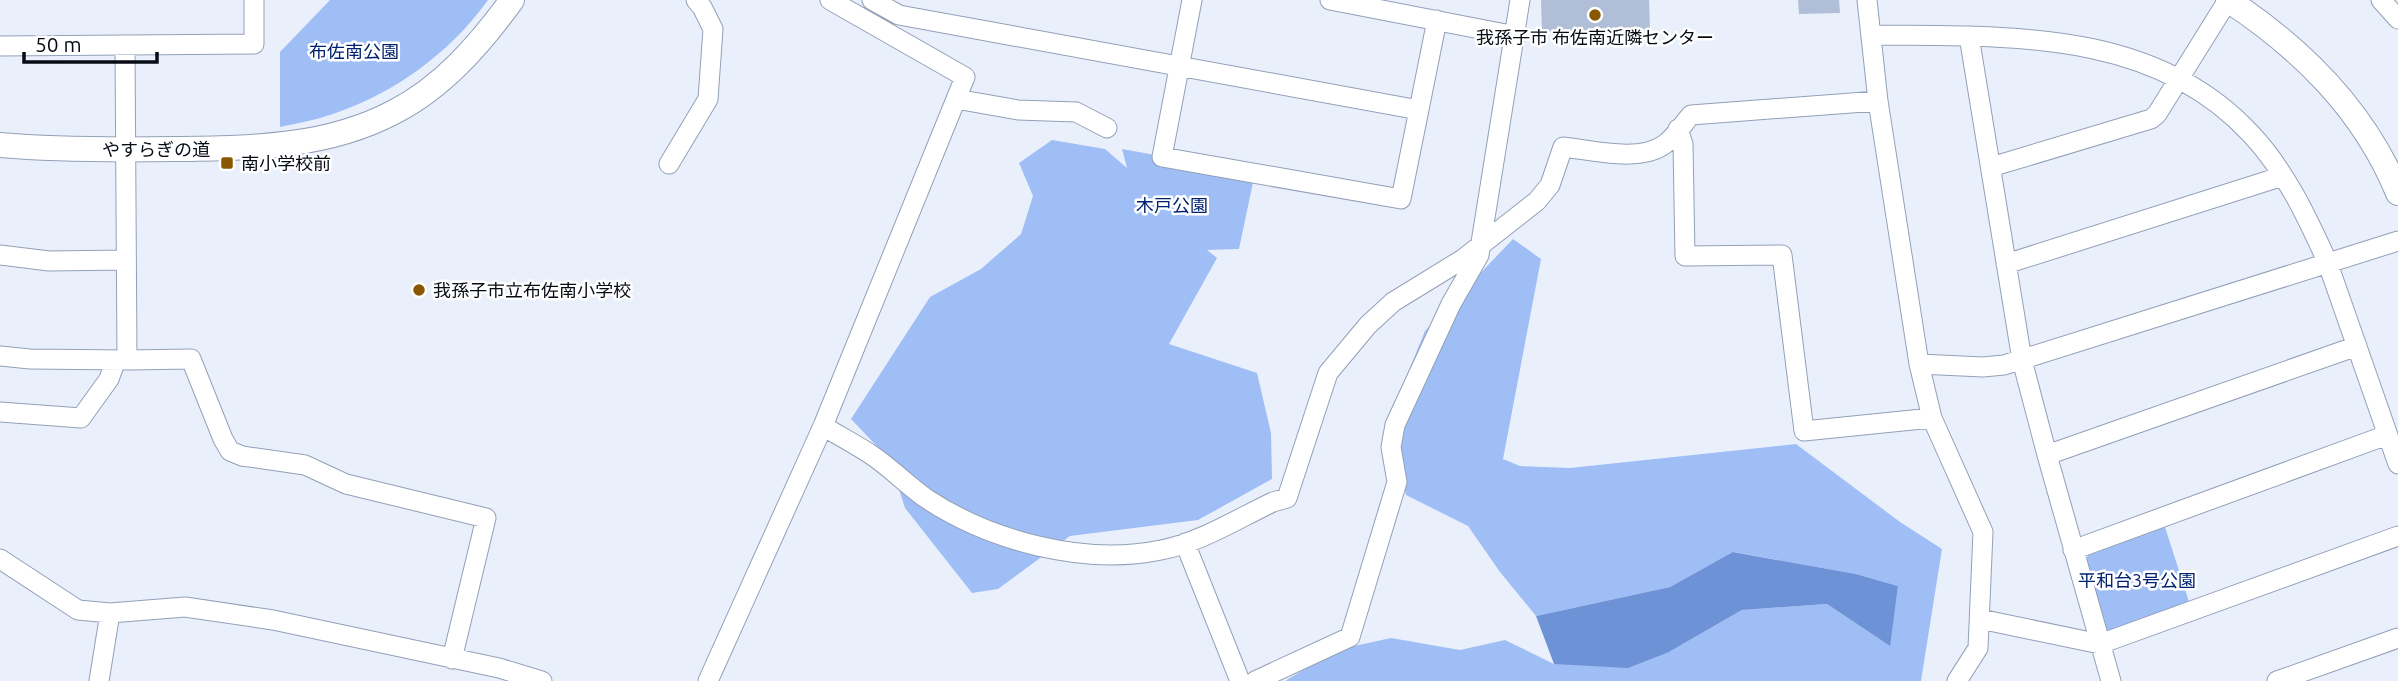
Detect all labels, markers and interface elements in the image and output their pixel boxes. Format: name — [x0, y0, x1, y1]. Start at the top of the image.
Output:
marker: 我孫子市 布佐南近隣センター — [1587, 7, 1603, 23]
scale bar — [24, 21, 158, 65]
place label: 我孫子市 布佐南近隣センター — [1476, 27, 1714, 47]
text: 50 m — [35, 32, 82, 56]
park label: 布佐南公園 — [309, 41, 399, 61]
street label: やすらぎの道 — [102, 139, 210, 159]
place label: 南小学校前 — [241, 153, 331, 173]
marker: 南小学校前 — [219, 155, 235, 171]
park label: 木戸公園 — [1136, 195, 1208, 215]
place label: 我孫子市立布佐南小学校 — [433, 280, 631, 300]
marker: 我孫子市立布佐南小学校 — [411, 282, 427, 298]
park label: 平和台3号公園 — [2078, 570, 2196, 590]

